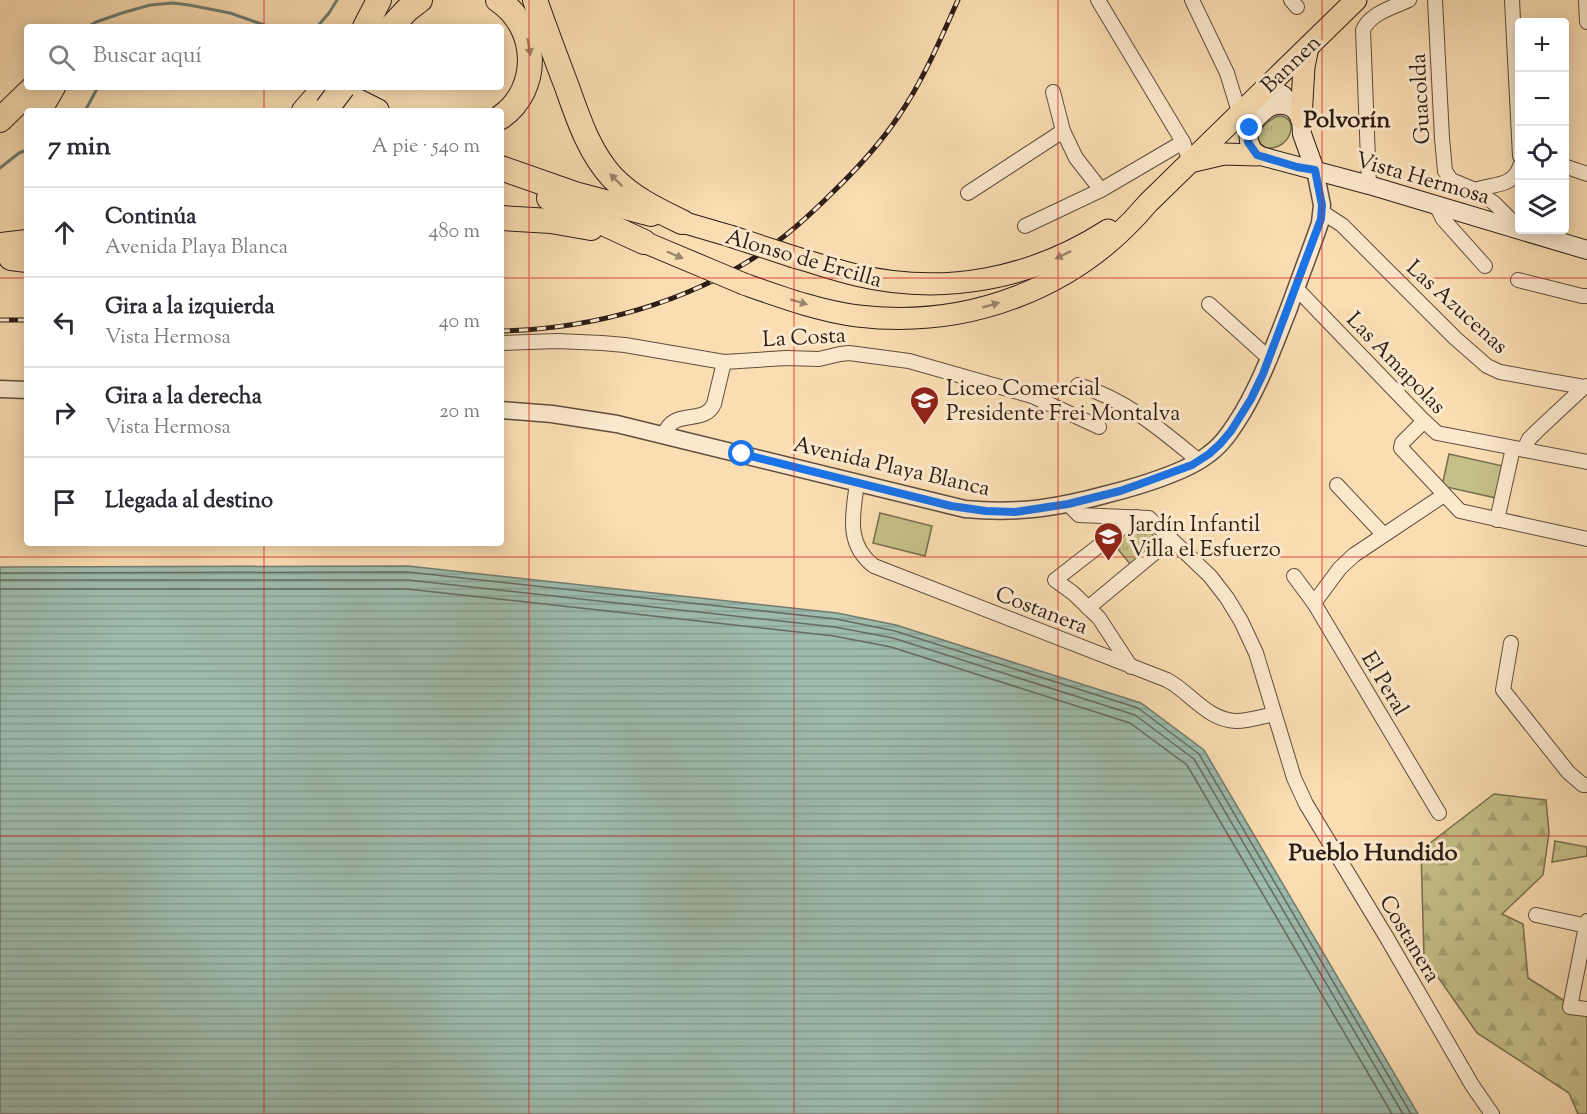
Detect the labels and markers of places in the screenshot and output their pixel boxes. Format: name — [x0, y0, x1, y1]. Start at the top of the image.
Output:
place label: Liceo Comercial Presidente Frei Montalva — [946, 374, 1180, 431]
school or university icon: Liceo Comercial Presidente Frei Montalva — [909, 384, 941, 426]
place label: Jardín Infantil Villa el Esfuerzo — [1128, 510, 1281, 567]
school or university icon: Jardín Infantil Villa el Esfuerzo — [1092, 520, 1124, 562]

